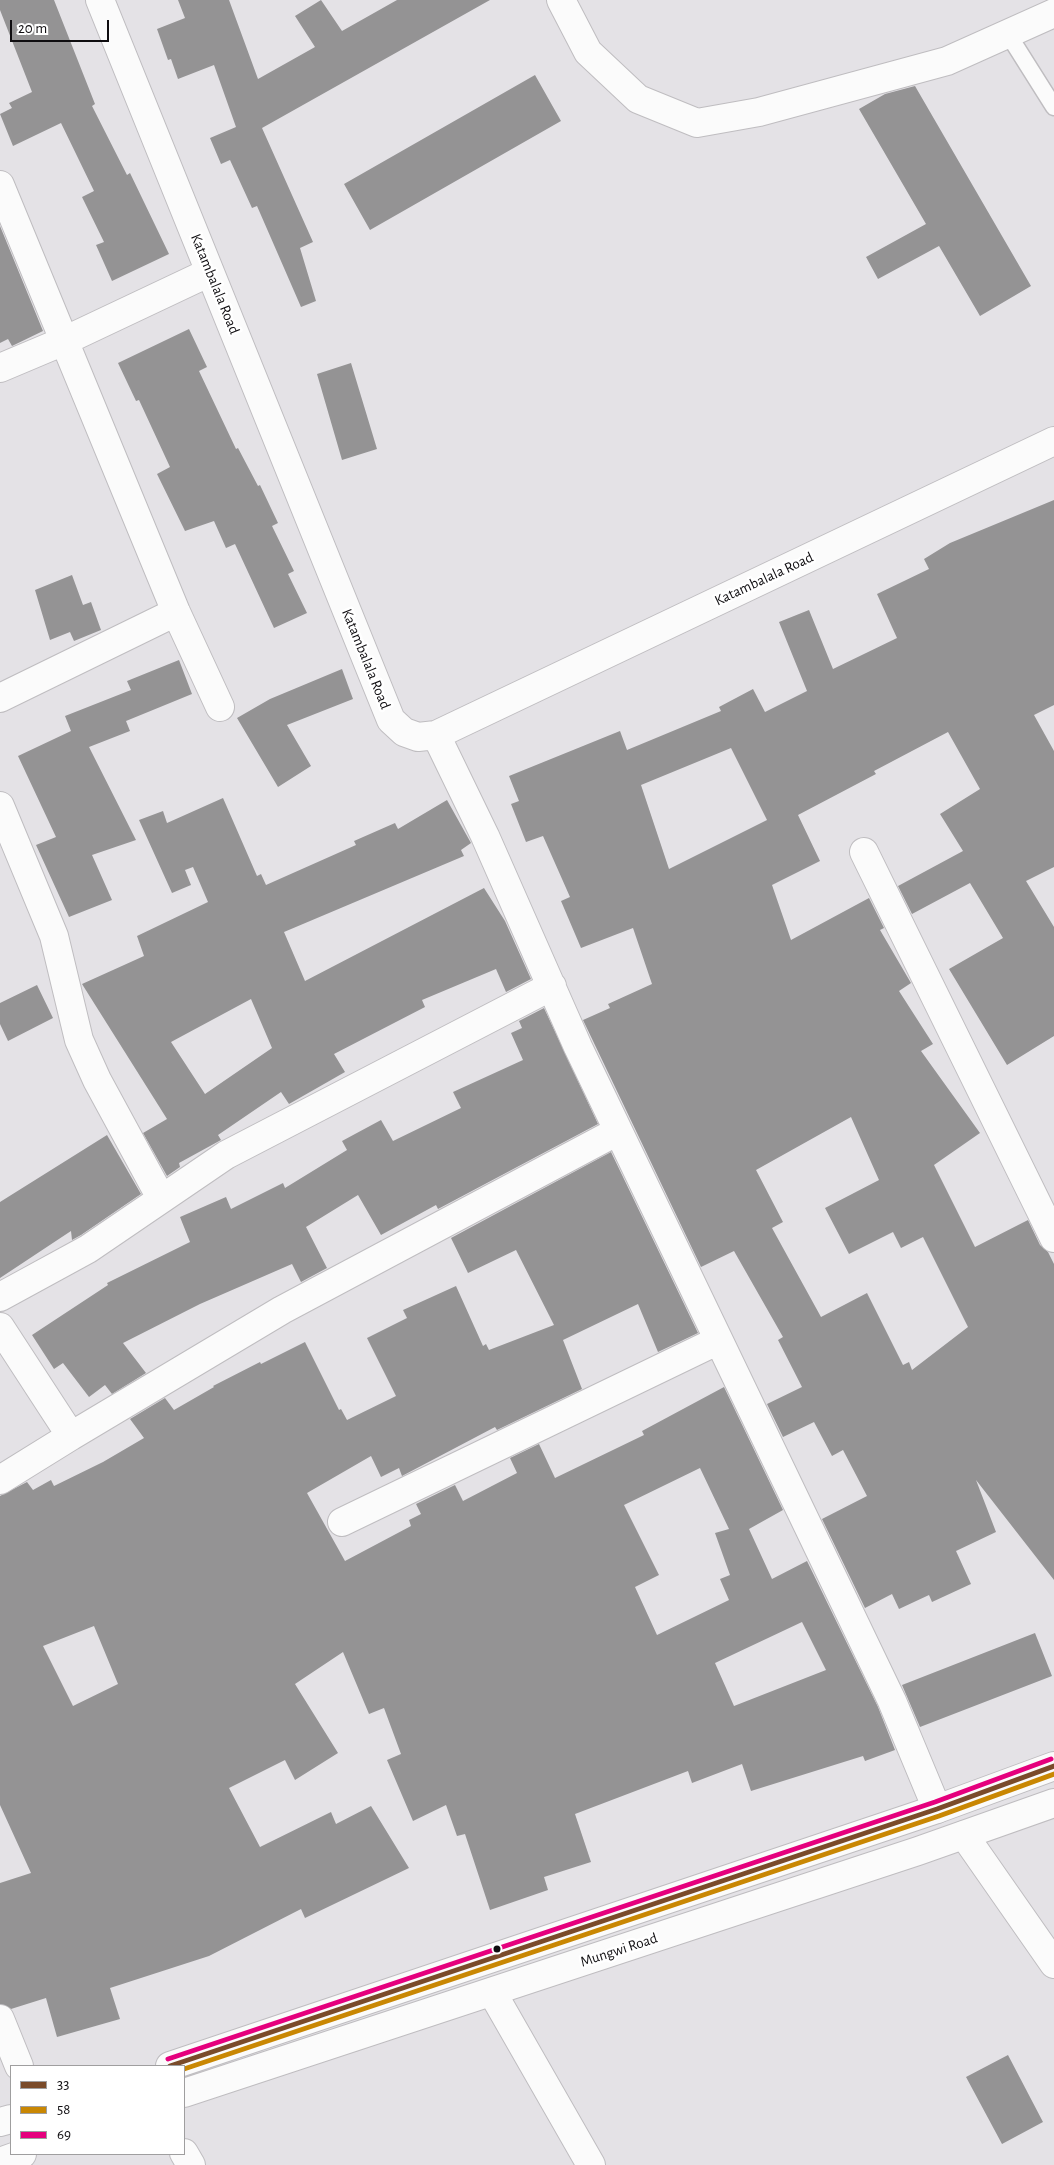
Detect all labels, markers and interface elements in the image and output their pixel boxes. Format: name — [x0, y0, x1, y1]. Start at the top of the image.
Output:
scale bar — [12, 10, 111, 42]
text: 20 m — [18, 21, 47, 36]
street label: Katambalala Road — [187, 231, 243, 337]
street label: Katambalala Road — [712, 548, 816, 610]
street label: Katambalala Road — [338, 606, 394, 712]
street label: Mungwi Road — [578, 1929, 660, 1971]
unlabelled marker — [492, 1944, 502, 1954]
legend — [10, 2065, 185, 2155]
text: 33 — [57, 2077, 69, 2092]
text: 58 — [57, 2102, 70, 2117]
text: 69 — [57, 2127, 71, 2142]

